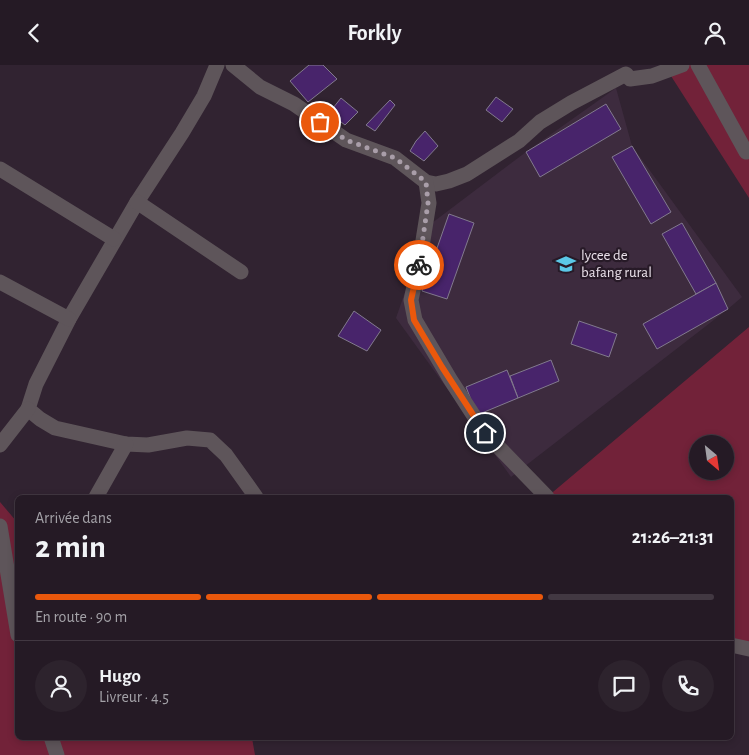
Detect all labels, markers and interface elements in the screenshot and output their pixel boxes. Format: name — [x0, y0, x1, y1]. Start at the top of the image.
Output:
icon: back — [20, 19, 48, 47]
icon: person — [701, 19, 729, 47]
text: Forkly — [347, 22, 402, 44]
pin — [299, 101, 341, 143]
icon: bag — [306, 108, 334, 136]
courier — [394, 240, 444, 290]
place label: lycee de bafang rural — [581, 248, 652, 280]
icon: bike — [405, 251, 433, 279]
school or university icon: lycee de bafang rural — [555, 253, 577, 275]
pin — [464, 412, 506, 454]
icon: home — [471, 419, 499, 447]
north arrow — [689, 435, 734, 480]
map controls — [689, 435, 734, 480]
text: Arrivée dans — [35, 510, 112, 526]
text: 21:26–21:31 — [632, 528, 714, 547]
text: 2 min — [35, 531, 106, 563]
text: En route · 90 m — [35, 609, 127, 625]
button: person — [35, 660, 87, 712]
button: chat — [598, 660, 650, 712]
button: phone — [662, 660, 714, 712]
text: Hugo — [99, 667, 141, 686]
text: Livreur · 4.5 — [99, 689, 169, 705]

